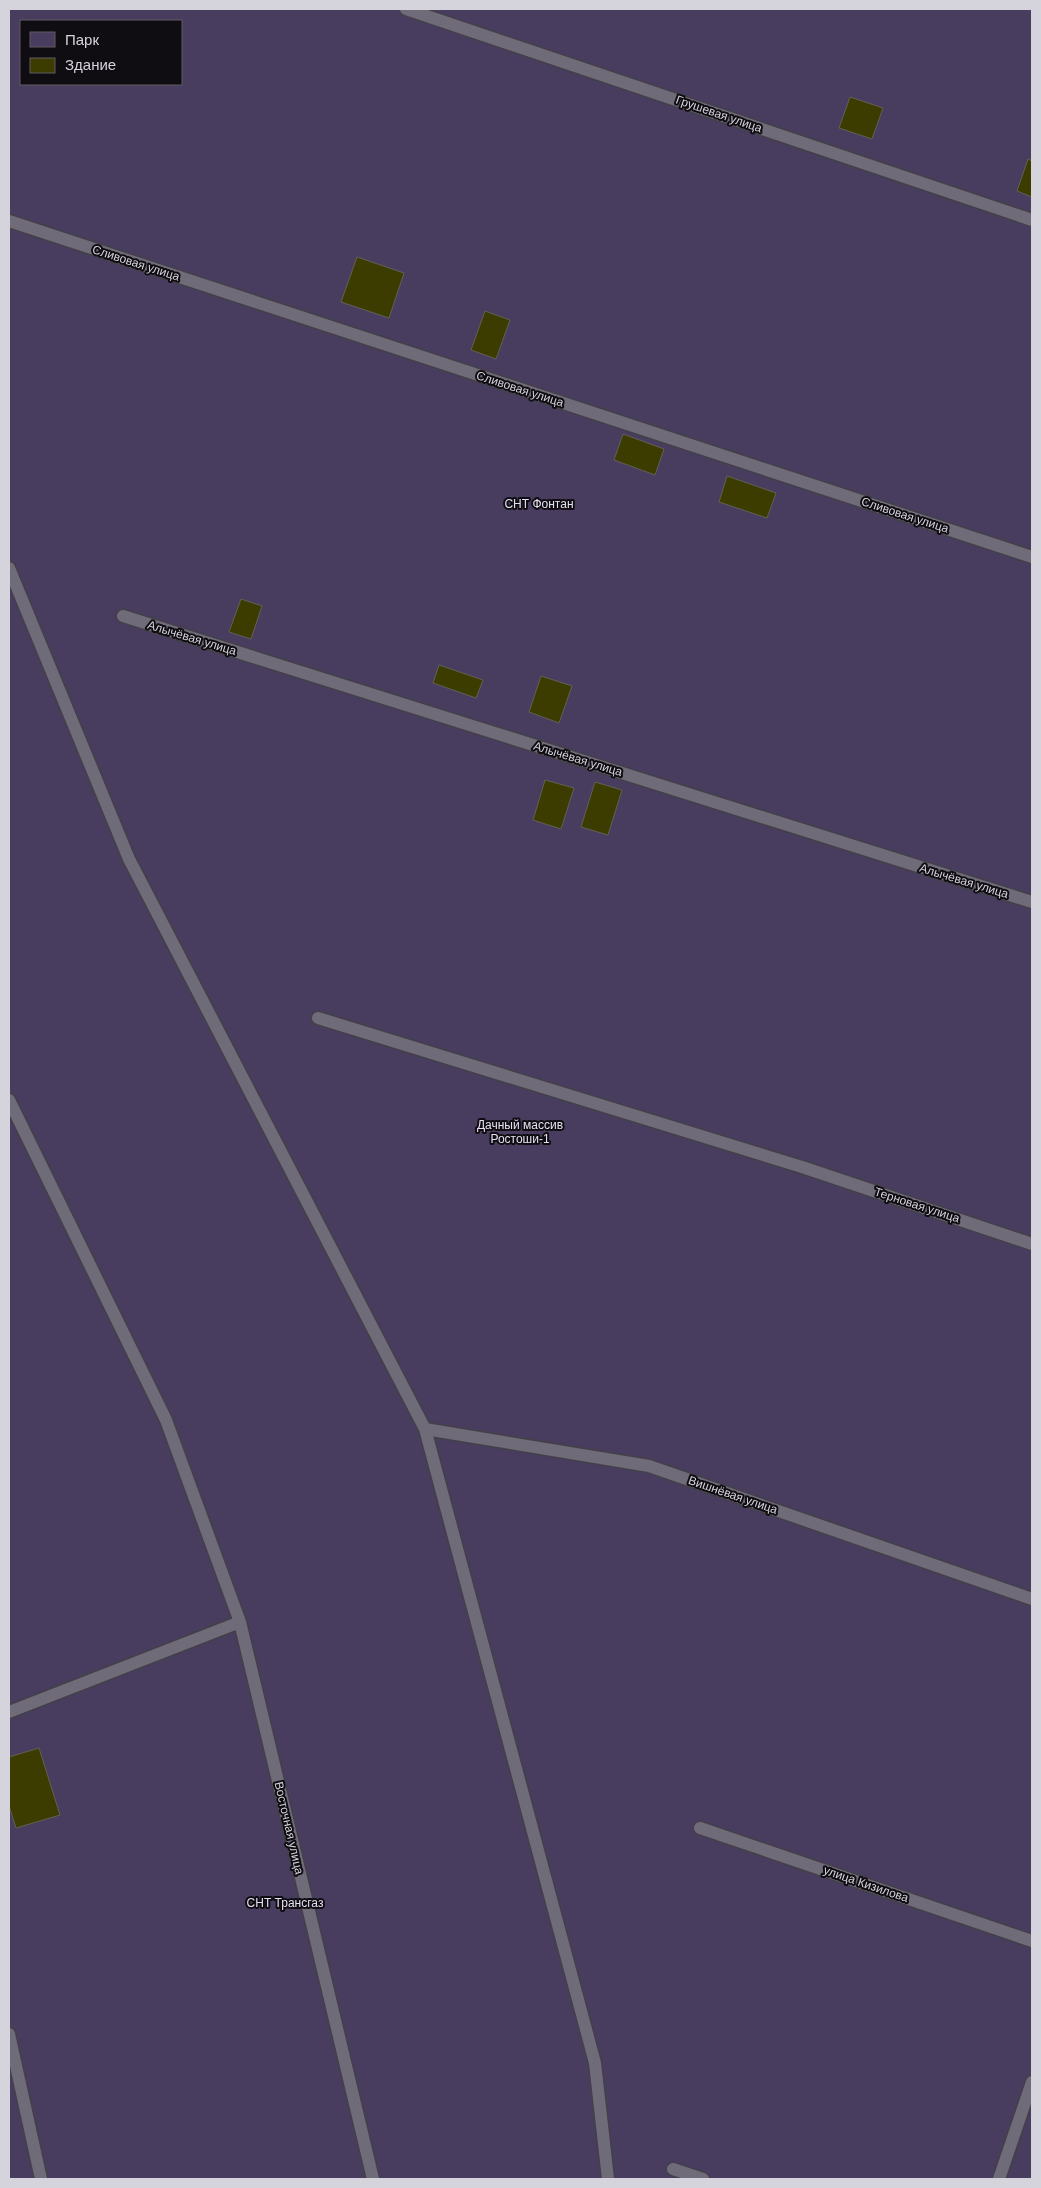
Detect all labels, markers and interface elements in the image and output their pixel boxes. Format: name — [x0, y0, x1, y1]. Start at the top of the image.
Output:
legend — [20, 20, 182, 85]
text: Парк — [65, 31, 99, 48]
text: Здание — [65, 56, 116, 73]
street label: Грушевая улица — [674, 93, 764, 135]
street label: Сливовая улица — [91, 242, 182, 284]
street label: Сливовая улица — [475, 368, 566, 410]
street label: Сливовая улица — [860, 494, 951, 536]
park label: СНТ Фонтан — [504, 497, 574, 511]
street label: Алычёвая улица — [146, 618, 238, 658]
street label: Алычёвая улица — [532, 739, 624, 779]
street label: Алычёвая улица — [918, 861, 1010, 901]
park label: Дачный массив Ростоши-1 — [477, 1118, 563, 1146]
street label: Терновая улица — [872, 1185, 962, 1226]
street label: Вишнёвая улица — [687, 1473, 780, 1517]
street label: Восточная улица — [272, 1780, 307, 1876]
street label: улица Кизилова — [822, 1863, 911, 1905]
park label: СНТ Трансгаз — [247, 1896, 324, 1910]

